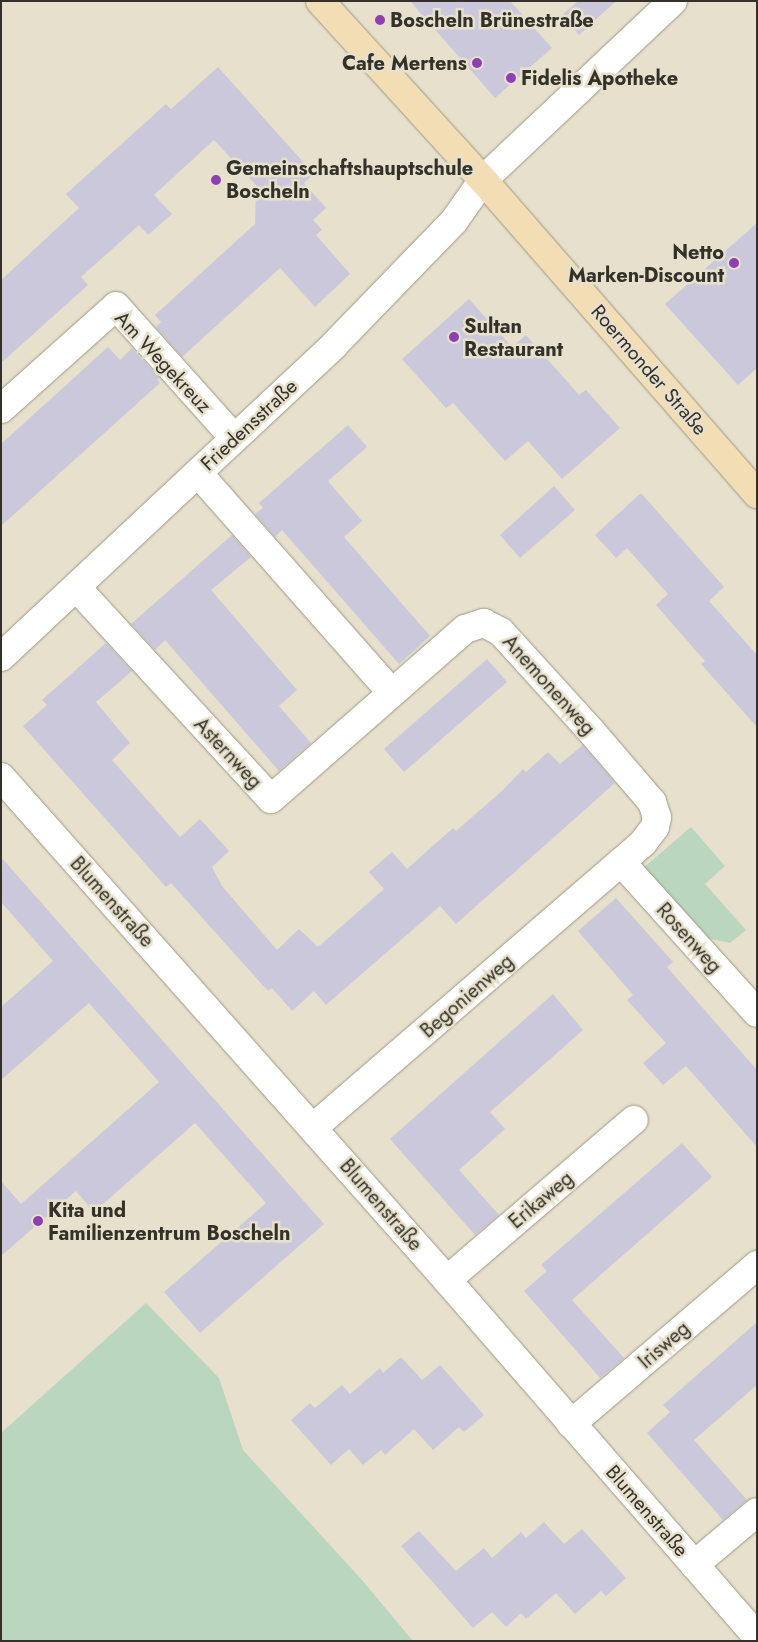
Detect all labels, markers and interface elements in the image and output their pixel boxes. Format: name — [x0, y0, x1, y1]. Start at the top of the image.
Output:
place label: Boscheln Brünestraße — [390, 8, 594, 32]
marker: Boscheln Brünestraße — [374, 14, 386, 26]
place label: Cafe Mertens — [342, 51, 467, 75]
marker: Cafe Mertens — [471, 57, 483, 69]
place label: Fidelis Apotheke — [521, 66, 678, 90]
marker: Fidelis Apotheke — [505, 72, 517, 84]
place label: Gemeinschaftshauptschule Boscheln — [226, 156, 473, 203]
marker: Gemeinschaftshauptschule Boscheln — [210, 174, 222, 186]
place label: Netto Marken-Discount — [568, 240, 724, 287]
marker: Netto Marken-Discount — [728, 257, 740, 269]
street label: Roermonder Straße — [586, 300, 712, 440]
street label: Am Wegekreuz — [110, 306, 216, 418]
place label: Sultan Restaurant — [464, 314, 563, 361]
marker: Sultan Restaurant — [448, 331, 460, 343]
street label: Friedensstraße — [196, 374, 302, 476]
street label: Anemonenweg — [498, 630, 600, 740]
street label: Asternweg — [189, 712, 267, 794]
street label: Blumenstraße — [65, 852, 159, 952]
street label: Rosenweg — [651, 898, 727, 978]
street label: Begonienweg — [416, 949, 518, 1043]
street label: Blumenstraße — [335, 1154, 427, 1256]
street label: Erikaweg — [504, 1166, 578, 1234]
place label: Kita und Familienzentrum Boscheln — [48, 1198, 290, 1245]
marker: Kita und Familienzentrum Boscheln — [32, 1215, 44, 1227]
street label: Irisweg — [634, 1316, 694, 1374]
street label: Blumenstraße — [601, 1460, 693, 1562]

